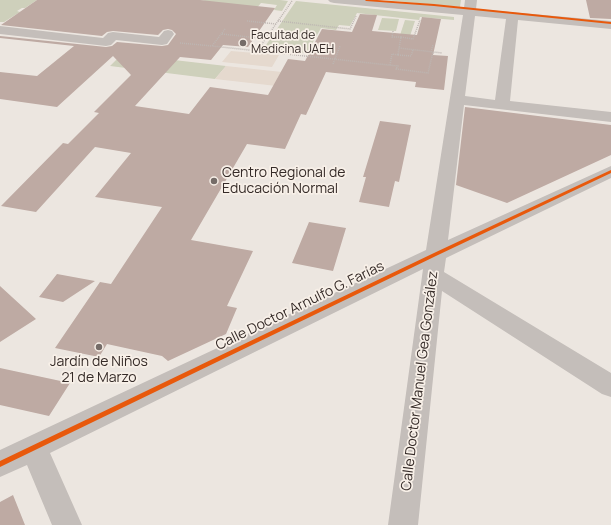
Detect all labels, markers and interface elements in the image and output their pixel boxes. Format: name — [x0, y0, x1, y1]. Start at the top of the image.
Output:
place label: Facultad de Medicina UAEH — [251, 29, 334, 57]
marker: Facultad de Medicina UAEH — [238, 38, 248, 48]
place label: Centro Regional de Educación Normal — [222, 165, 345, 198]
marker: Centro Regional de Educación Normal — [209, 176, 219, 186]
street label: Calle Doctor Arnulfo G. Farías — [213, 258, 387, 354]
street label: Calle Doctor Manuel Gea González — [398, 270, 442, 492]
marker: Jardín de Niños 21 de Marzo — [94, 342, 104, 352]
place label: Jardín de Niños 21 de Marzo — [50, 354, 148, 386]

